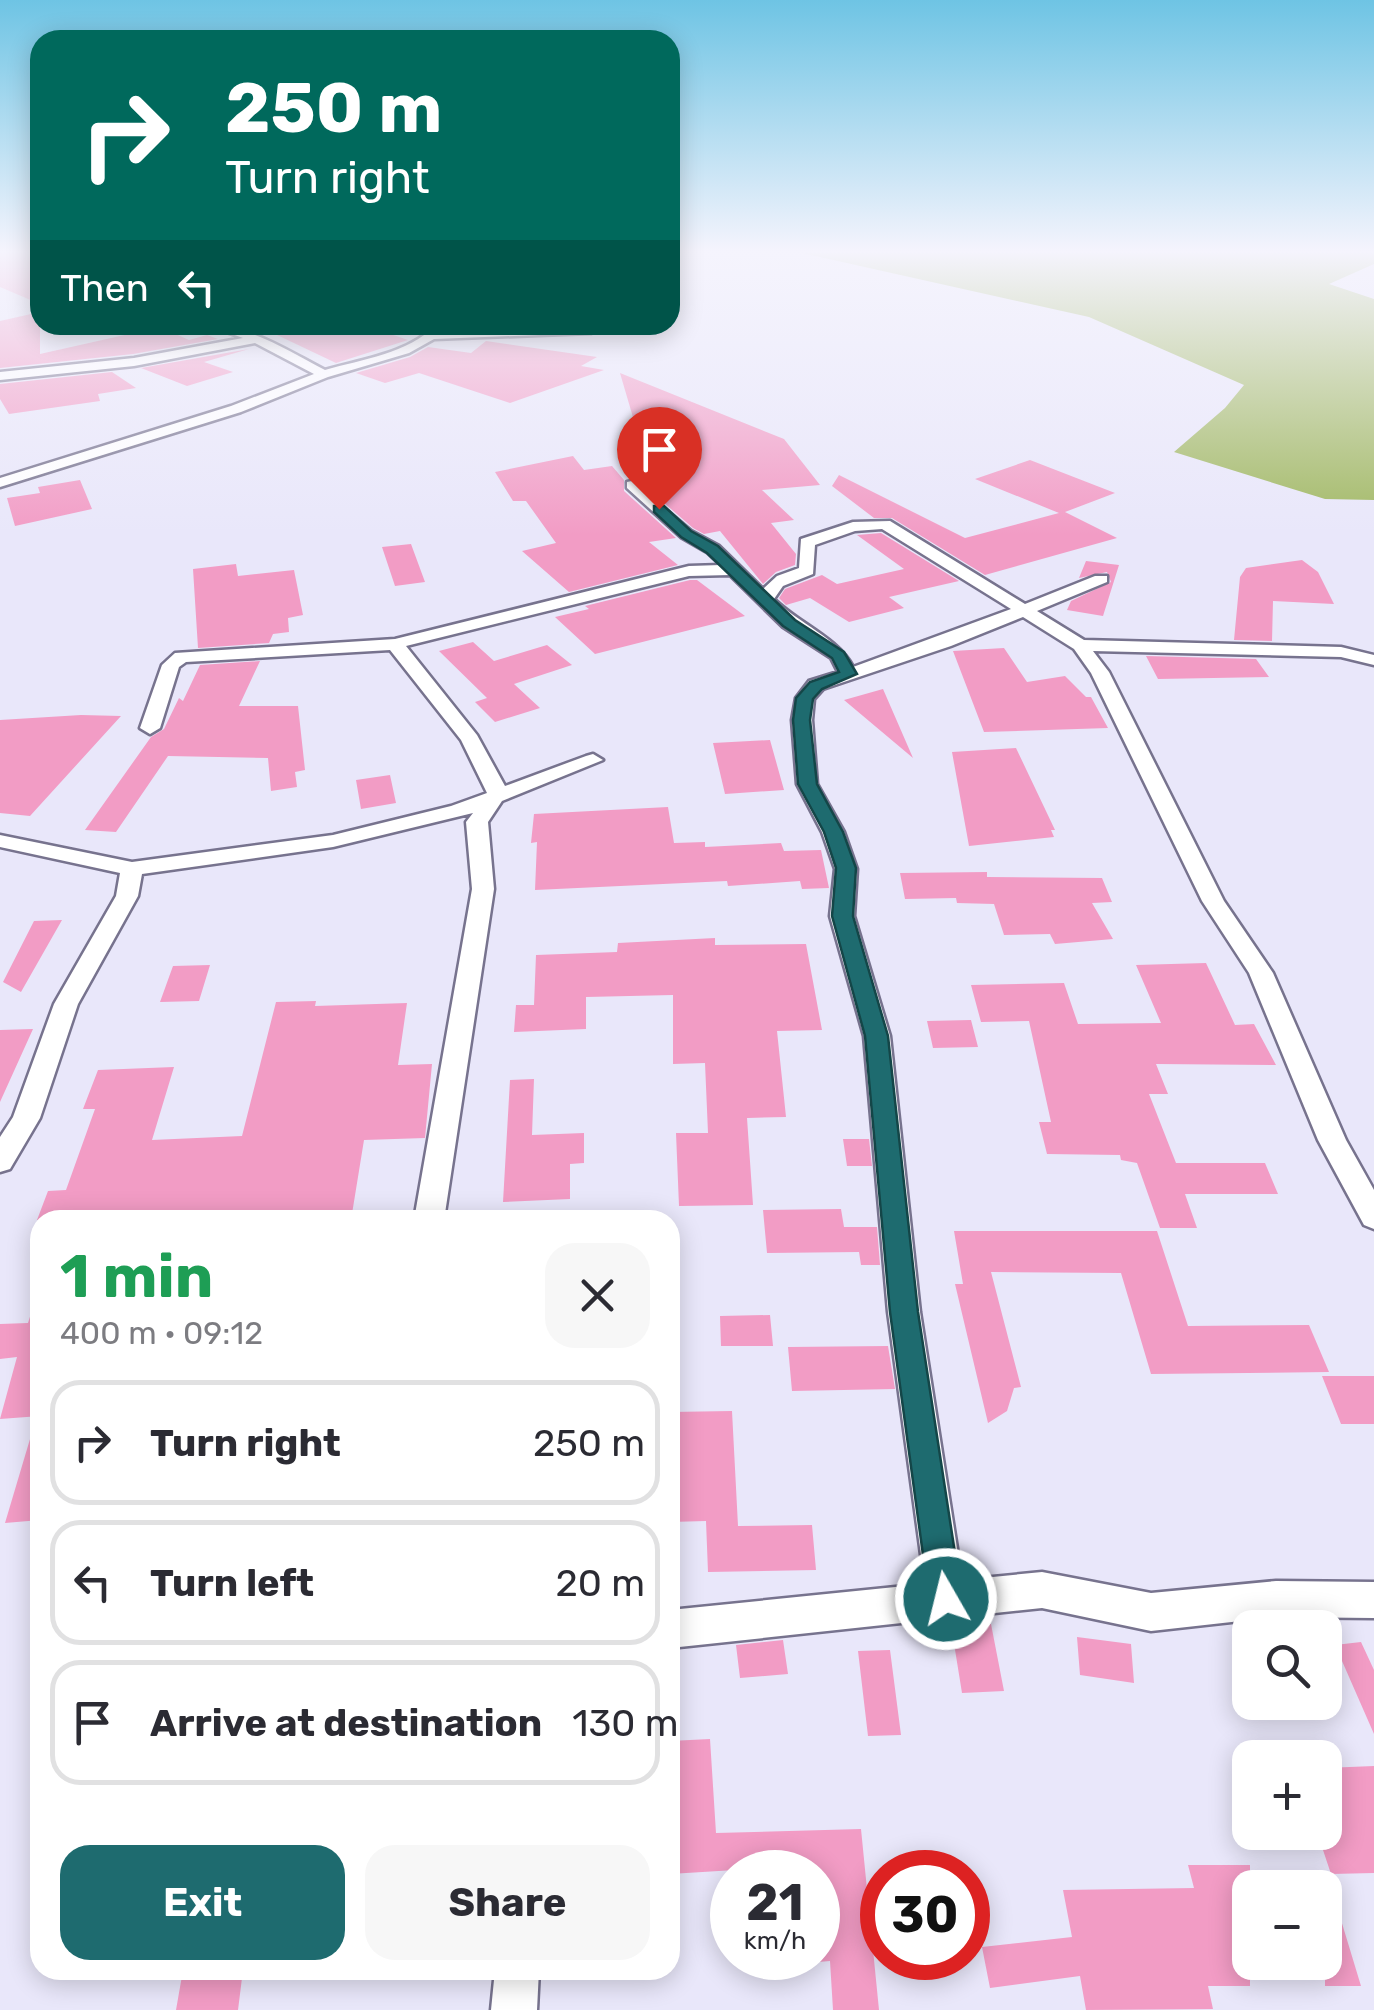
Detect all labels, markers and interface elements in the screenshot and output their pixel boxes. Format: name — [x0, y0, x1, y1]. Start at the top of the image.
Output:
text: 250 m — [225, 67, 442, 150]
icon: right — [60, 70, 190, 200]
text: Turn right — [225, 151, 429, 204]
icon: left — [169, 260, 224, 315]
text: Then — [60, 265, 149, 311]
pin — [617, 407, 702, 510]
icon: arrive — [632, 422, 687, 477]
text: 1 min — [60, 1241, 213, 1312]
button: close — [545, 1243, 650, 1348]
text: 400 m · 09:12 — [60, 1314, 263, 1352]
icon: right — [65, 1415, 120, 1470]
text: Turn right — [150, 1420, 341, 1466]
text: 250 m — [533, 1420, 645, 1466]
position arrow — [894, 1547, 998, 1651]
icon: left — [65, 1555, 120, 1610]
text: Turn left — [150, 1560, 314, 1606]
text: 20 m — [555, 1560, 645, 1606]
map controls — [1232, 1610, 1342, 1980]
button: search — [1232, 1610, 1342, 1720]
icon: arrive — [65, 1695, 120, 1750]
text: Arrive at destination — [150, 1700, 542, 1746]
text: 130 m — [572, 1700, 679, 1746]
button: + — [1232, 1740, 1342, 1850]
button: Exit — [60, 1845, 345, 1960]
button: Share — [365, 1845, 650, 1960]
speed limit sign: 30 — [860, 1850, 990, 1980]
button: − — [1232, 1870, 1342, 1980]
text: 21 — [746, 1873, 804, 1933]
text: km/h — [744, 1926, 806, 1955]

